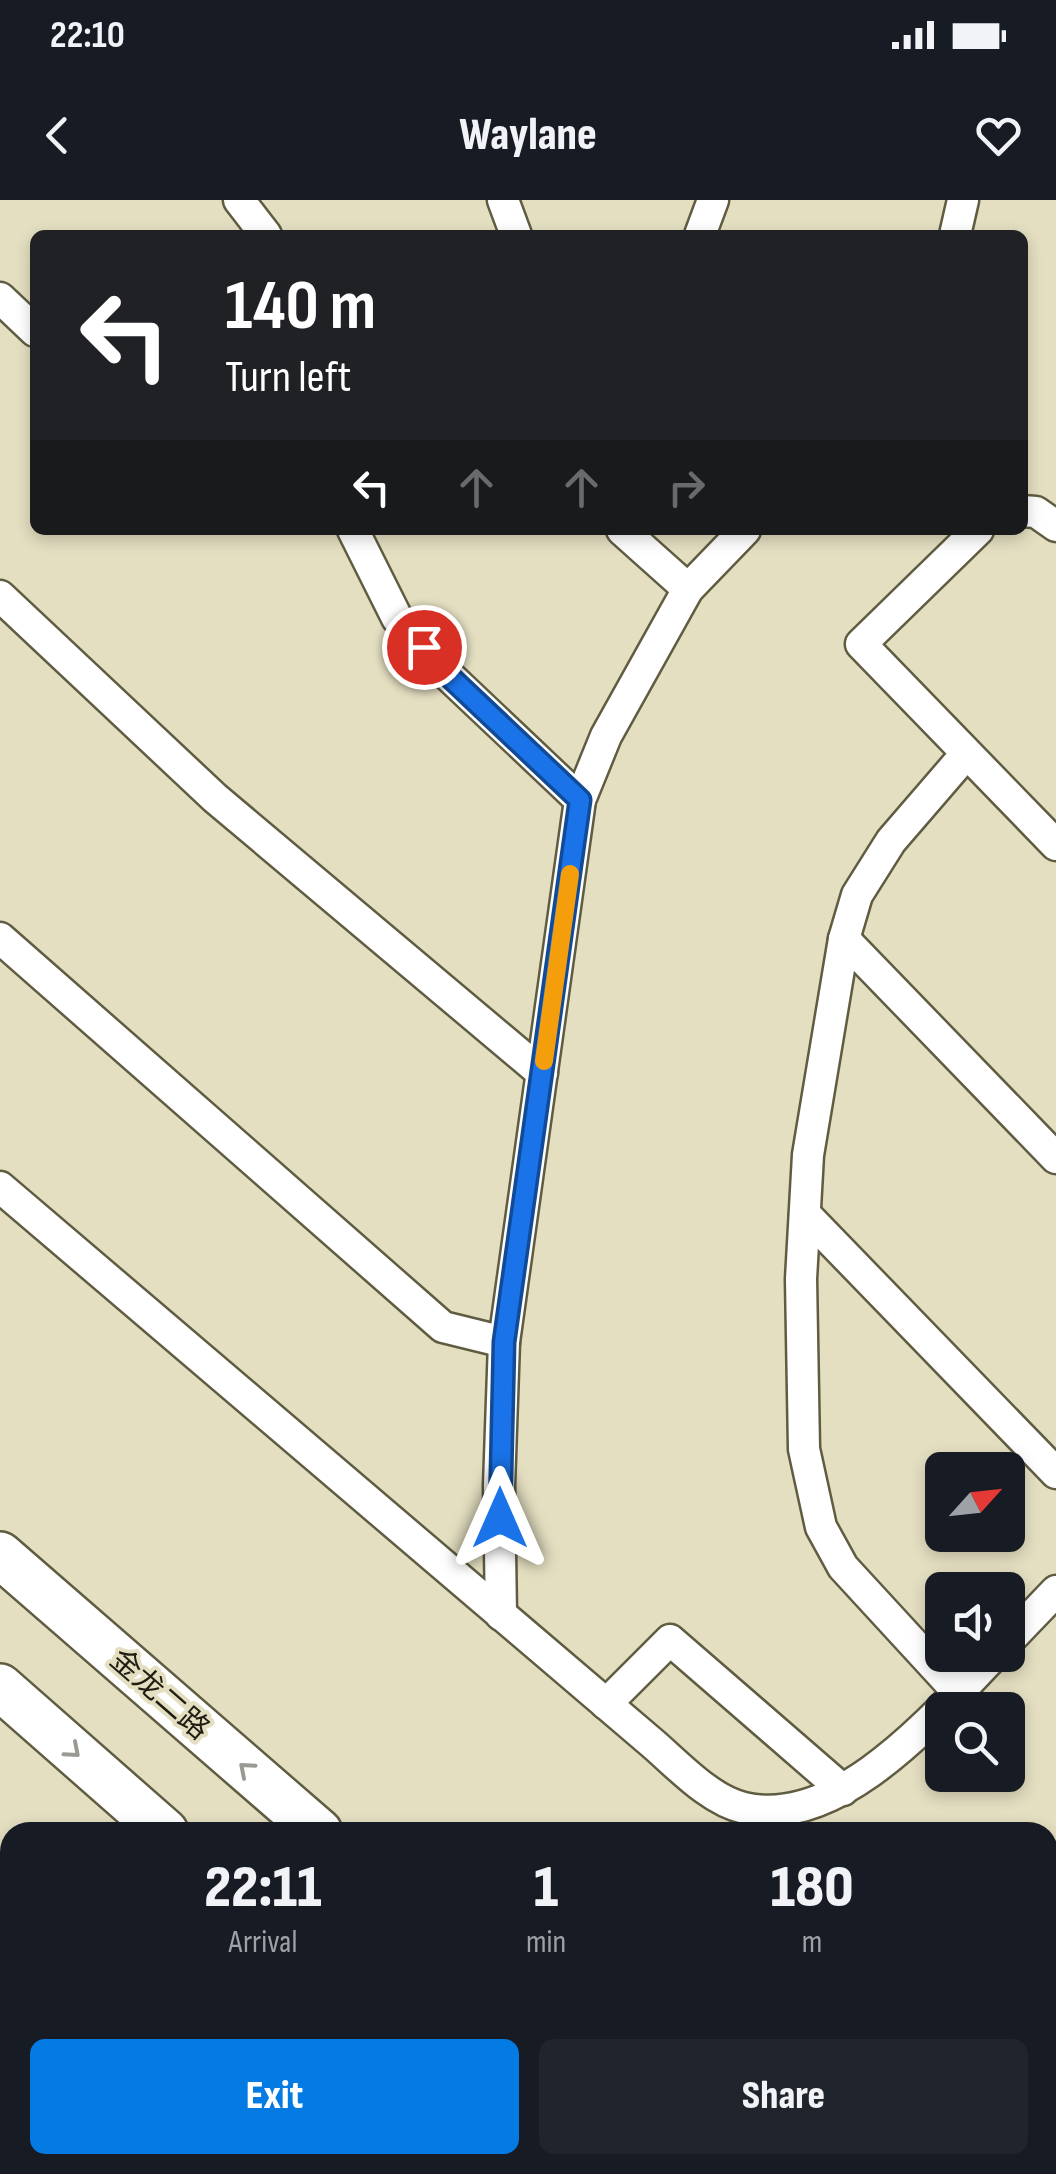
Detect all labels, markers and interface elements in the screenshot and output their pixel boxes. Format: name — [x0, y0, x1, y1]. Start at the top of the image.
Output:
text: 22:10 — [50, 13, 125, 58]
icon: back — [30, 108, 85, 163]
text: Waylane — [459, 108, 597, 163]
icon: heart — [971, 108, 1026, 163]
text: 140 m — [225, 265, 376, 349]
icon: left — [60, 270, 190, 400]
text: Turn left — [225, 350, 351, 405]
icon: left — [344, 460, 399, 515]
icon: ahead — [449, 460, 504, 515]
icon: ahead — [554, 460, 609, 515]
icon: right — [659, 460, 714, 515]
pin — [382, 605, 467, 690]
icon: arrive — [397, 620, 452, 675]
north arrow — [925, 1452, 1025, 1552]
map controls — [925, 1452, 1025, 1792]
position arrow — [448, 1466, 552, 1570]
button: sound — [925, 1572, 1025, 1672]
street label: 金龙二路 — [102, 1642, 216, 1748]
button: search — [925, 1692, 1025, 1792]
one-way arrow — [61, 1740, 80, 1758]
one-way arrow — [239, 1762, 258, 1780]
text: 22:11 — [204, 1852, 322, 1924]
text: 1 — [534, 1852, 558, 1924]
text: 180 — [770, 1852, 854, 1924]
text: Arrival — [229, 1923, 297, 1962]
text: min — [526, 1923, 566, 1962]
text: m — [802, 1923, 822, 1962]
button: Exit — [30, 2039, 519, 2154]
button: Share — [539, 2039, 1028, 2154]

